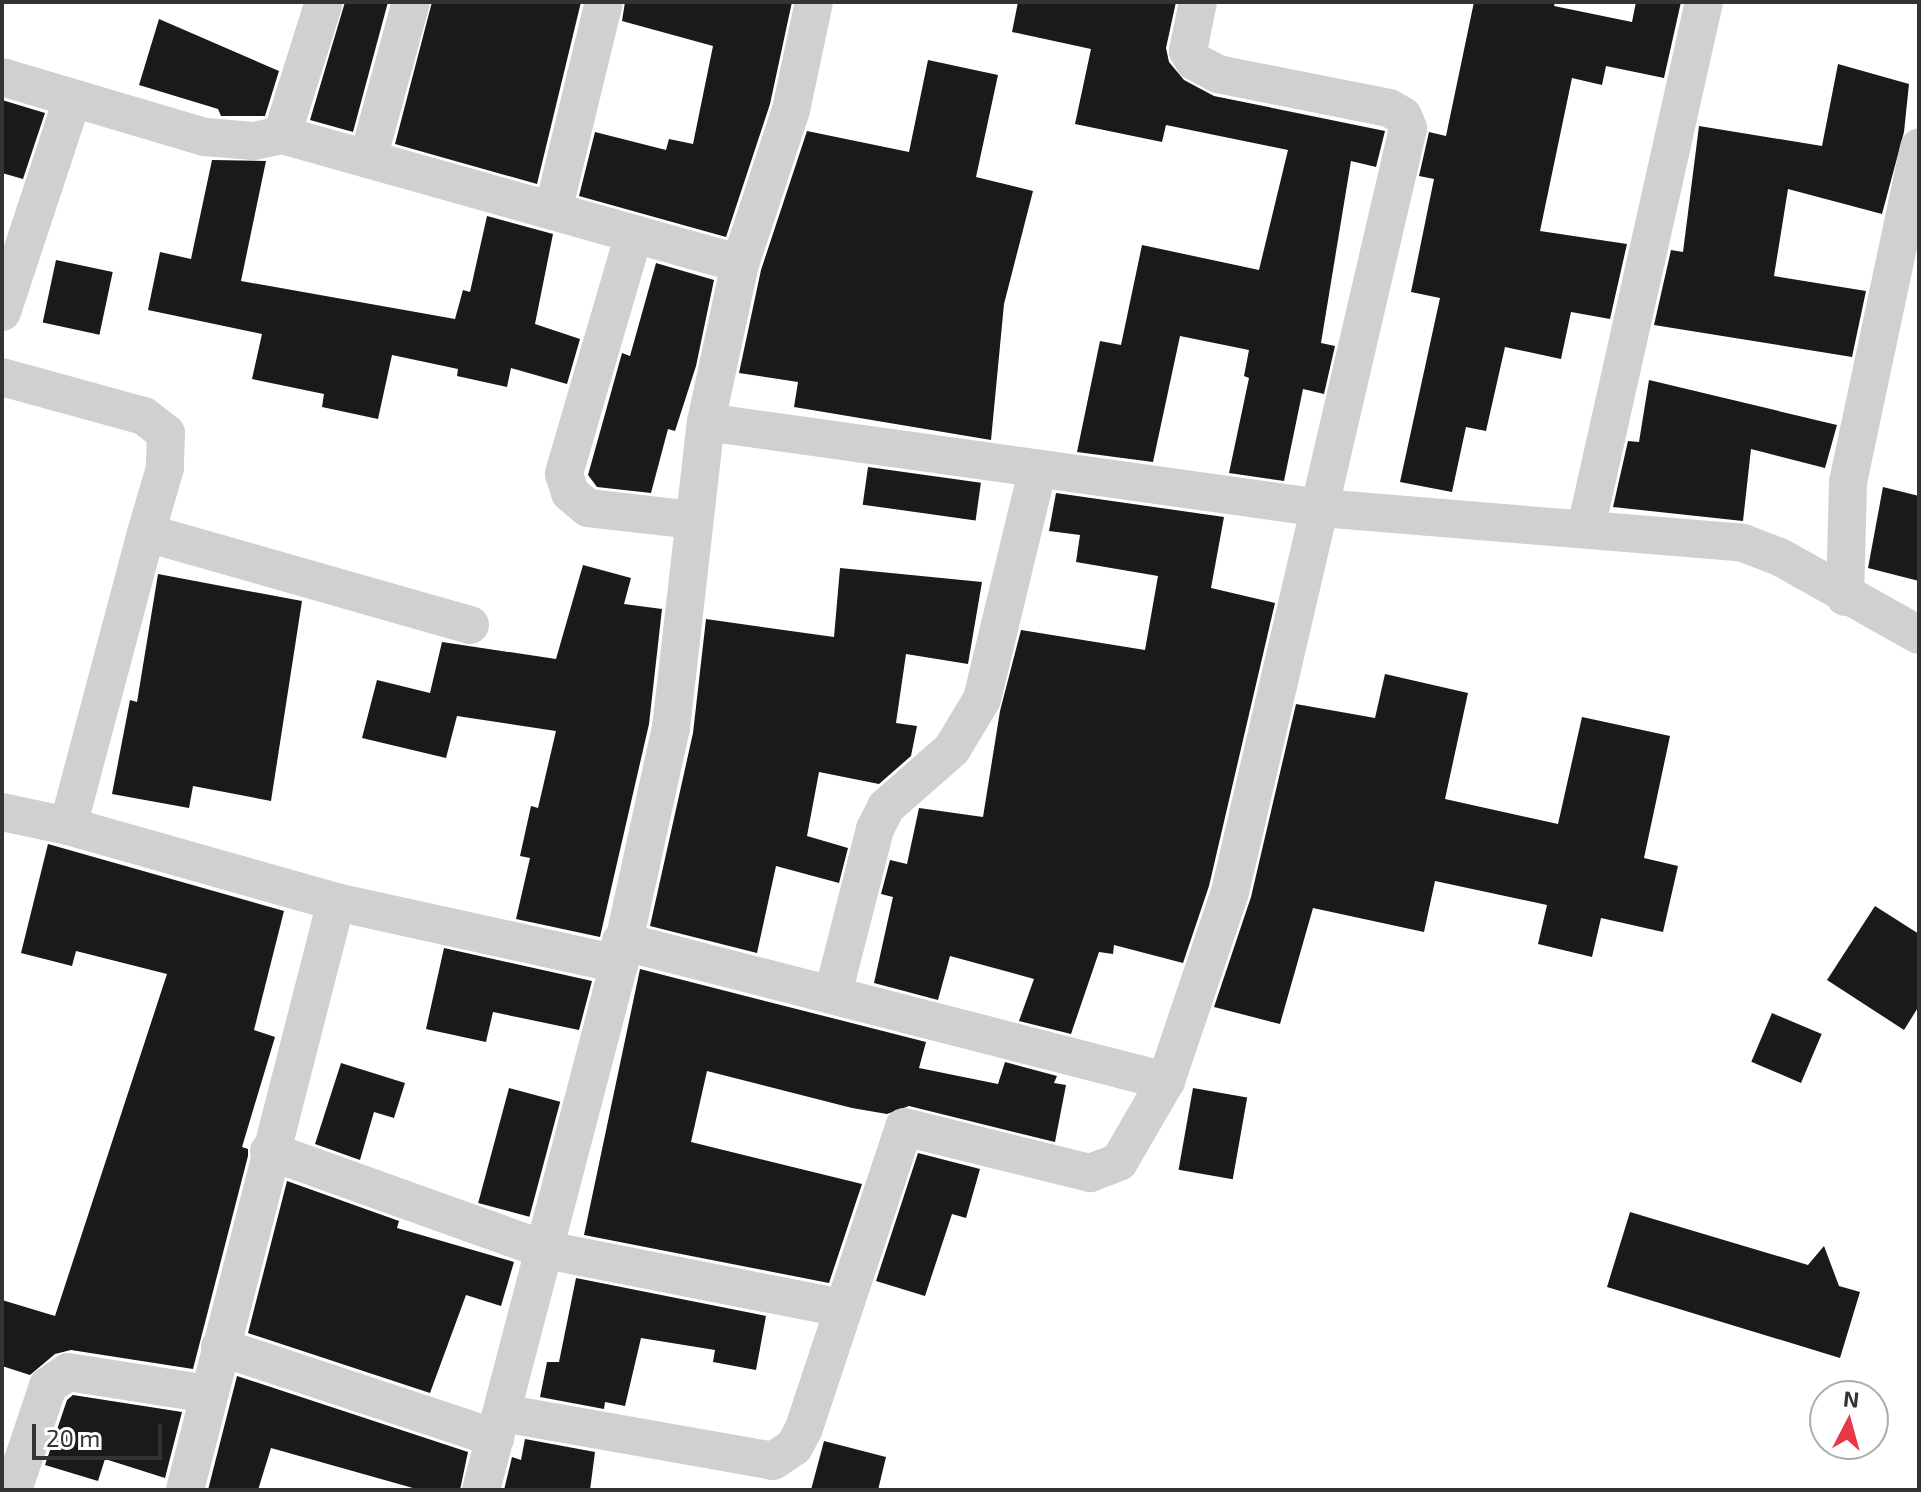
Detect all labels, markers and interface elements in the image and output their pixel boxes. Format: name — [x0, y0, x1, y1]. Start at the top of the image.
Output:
north arrow — [1809, 1380, 1889, 1460]
text: N — [1842, 1384, 1861, 1412]
scale bar — [36, 1408, 166, 1458]
text: 20 m — [46, 1423, 100, 1452]

